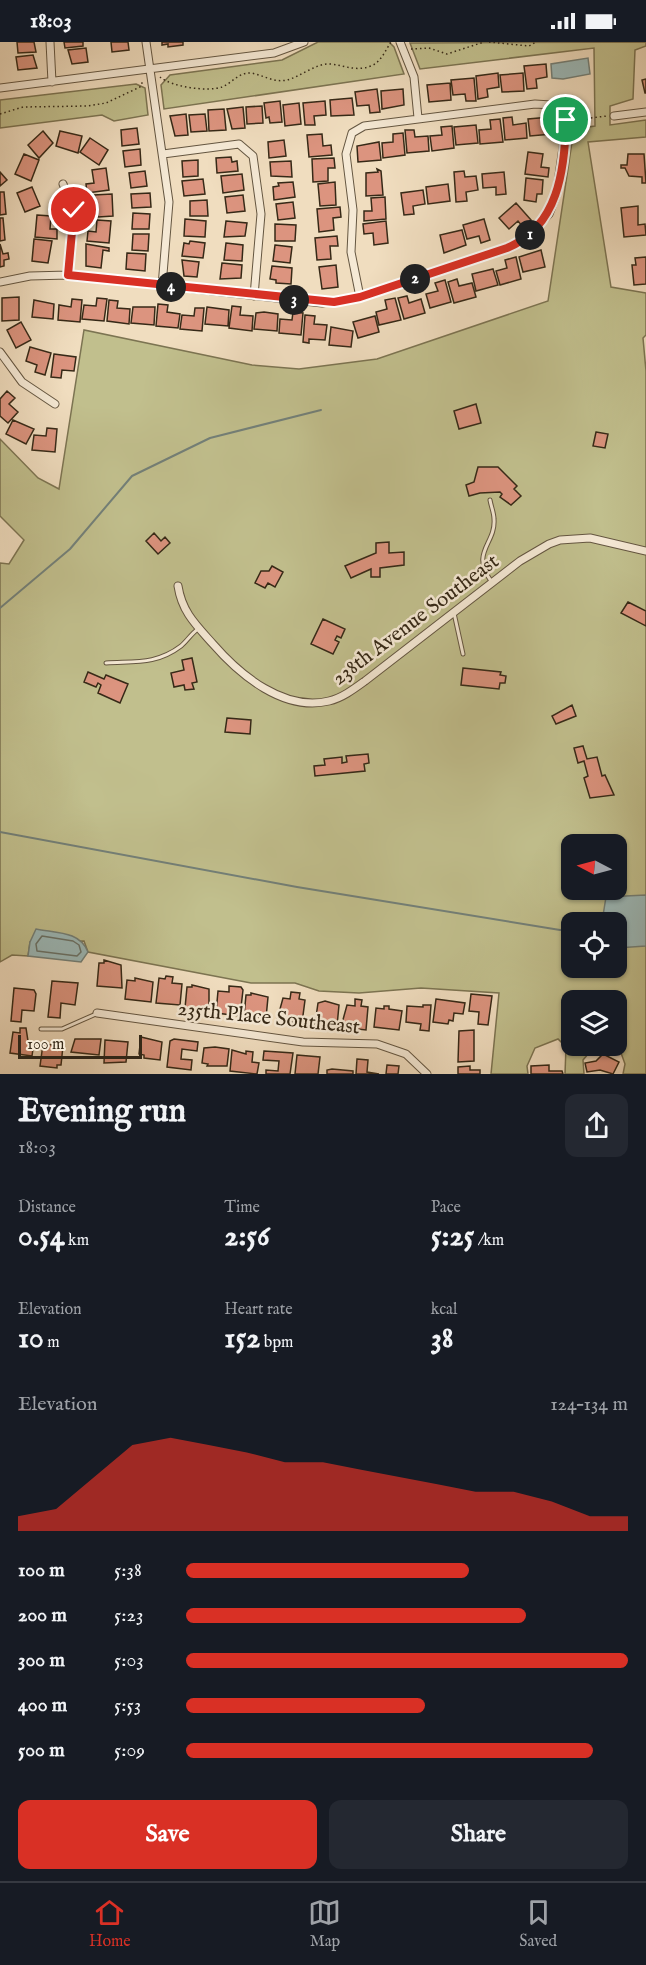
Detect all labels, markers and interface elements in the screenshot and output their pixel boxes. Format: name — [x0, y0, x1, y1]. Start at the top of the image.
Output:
text: 18:03 — [30, 7, 72, 35]
pin — [540, 94, 591, 145]
icon: arrive — [549, 103, 582, 136]
pin — [48, 184, 99, 235]
icon: check — [57, 193, 90, 226]
pin: 1 — [515, 220, 545, 250]
text: 1 — [527, 225, 533, 245]
pin: 2 — [400, 264, 430, 294]
text: 2 — [411, 269, 419, 289]
pin: 4 — [156, 272, 186, 302]
text: 4 — [167, 277, 175, 297]
pin: 3 — [279, 285, 309, 315]
text: 3 — [291, 290, 297, 310]
street label: 238th Avenue Southeast — [327, 549, 505, 692]
north arrow — [561, 834, 627, 900]
map controls — [561, 834, 627, 1056]
button: locate — [561, 912, 627, 978]
button: layers — [561, 990, 627, 1056]
street label: 235th Place Southeast — [176, 996, 361, 1041]
scale bar — [18, 1032, 142, 1060]
text: 100 m — [27, 1035, 64, 1055]
text: Evening run — [18, 1091, 186, 1133]
button: share — [565, 1094, 628, 1157]
text: 18:03 — [18, 1135, 56, 1160]
text: Distance — [18, 1198, 76, 1218]
text: Time — [224, 1198, 260, 1218]
text: Pace — [431, 1198, 461, 1218]
text: 0.54 — [18, 1218, 65, 1256]
text: 2:56 — [224, 1218, 270, 1256]
text: 5:25 — [431, 1218, 474, 1256]
text: km — [65, 1231, 89, 1251]
text: /km — [474, 1231, 504, 1251]
text: Elevation — [18, 1300, 81, 1320]
text: Heart rate — [224, 1300, 293, 1320]
text: kcal — [431, 1300, 457, 1320]
text: 10 — [18, 1320, 44, 1358]
text: 152 — [224, 1320, 260, 1358]
text: 38 — [431, 1320, 454, 1358]
text: m — [44, 1333, 60, 1353]
text: bpm — [260, 1333, 293, 1353]
text: Elevation — [18, 1392, 97, 1417]
text: 124–134 m — [550, 1392, 628, 1417]
text: 100 m — [18, 1558, 65, 1583]
text: 5:38 — [114, 1558, 142, 1583]
text: 200 m — [18, 1603, 67, 1628]
text: 5:23 — [114, 1603, 143, 1628]
text: 300 m — [18, 1648, 65, 1673]
text: 5:03 — [114, 1648, 144, 1673]
text: 400 m — [18, 1693, 67, 1718]
text: 5:53 — [114, 1693, 141, 1718]
text: 500 m — [18, 1738, 65, 1763]
text: 5:09 — [114, 1738, 145, 1763]
button: Save — [18, 1800, 317, 1869]
button: Share — [329, 1800, 628, 1869]
tab: Home — [89, 1896, 131, 1952]
tab: Map — [308, 1896, 341, 1952]
tab: Saved — [519, 1896, 557, 1952]

